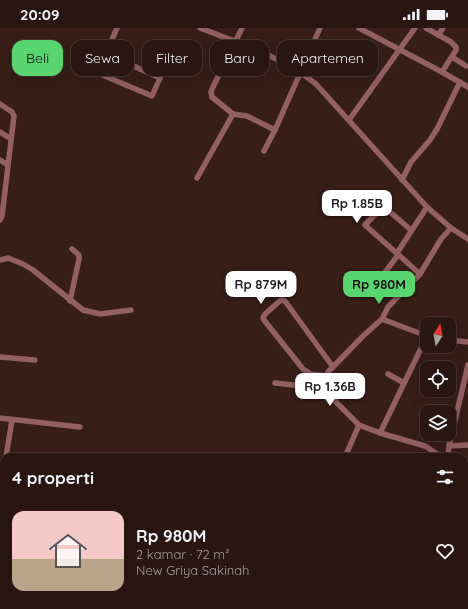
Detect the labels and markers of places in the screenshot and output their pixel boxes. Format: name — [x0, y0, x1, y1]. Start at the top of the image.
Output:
pin: Rp 1.85B — [316, 190, 398, 224]
pin: Rp 879M — [224, 271, 298, 305]
pin: Rp 980M — [342, 271, 416, 305]
pin: Rp 1.36B — [289, 373, 371, 407]

